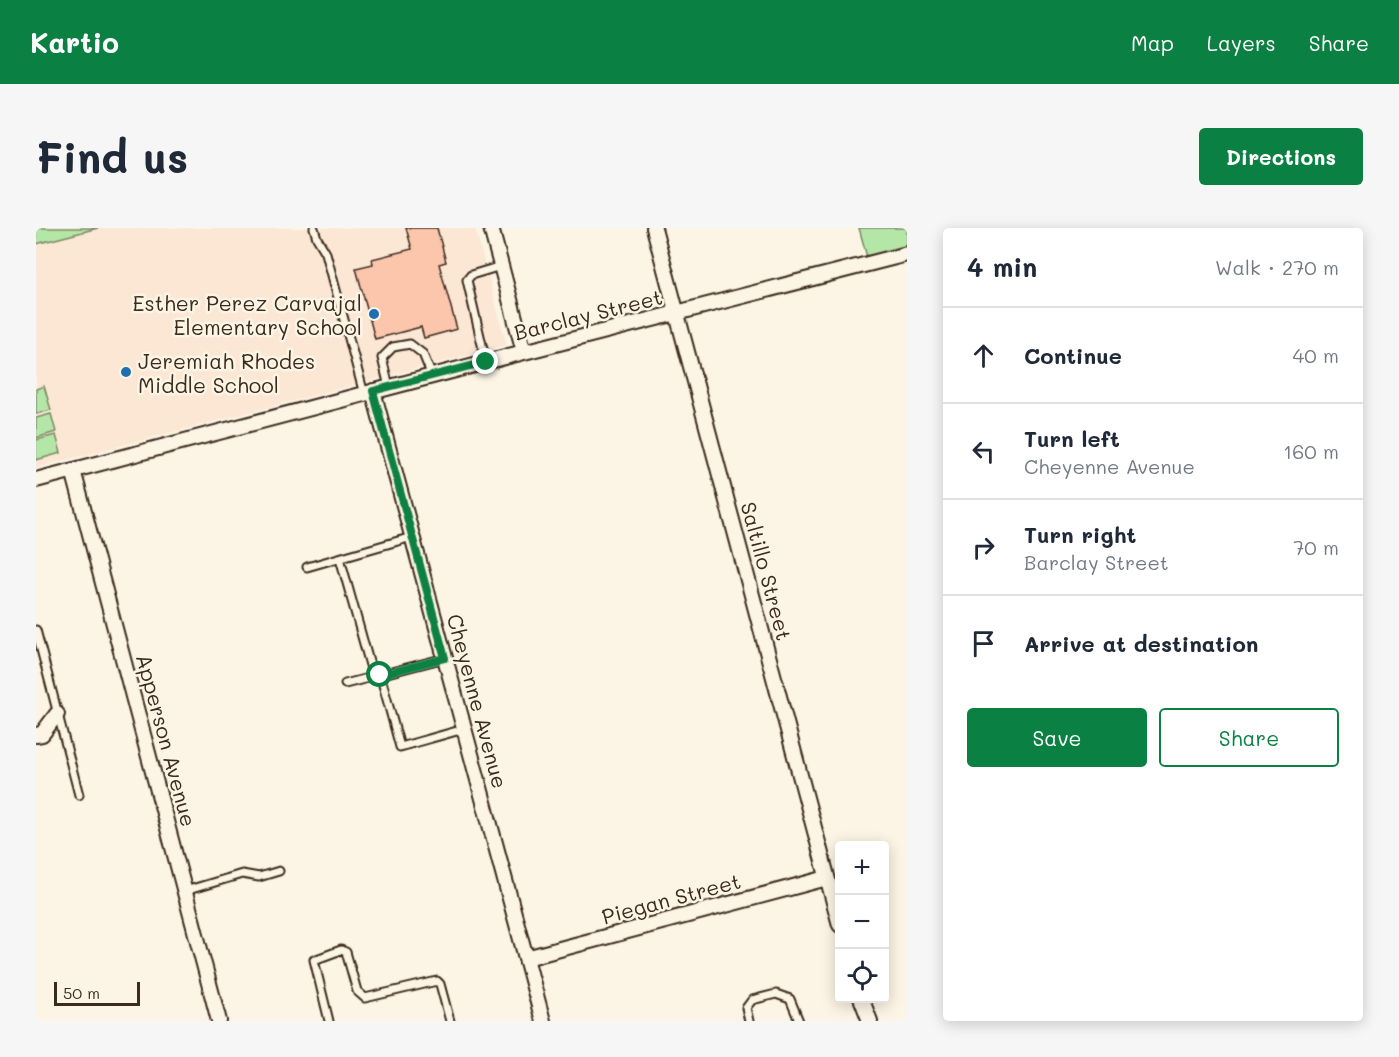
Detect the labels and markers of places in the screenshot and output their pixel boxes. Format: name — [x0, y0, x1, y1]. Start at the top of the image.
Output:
place label: Esther Perez Carvajal Elementary School — [132, 289, 362, 340]
marker: Esther Perez Carvajal Elementary School — [367, 307, 381, 321]
place label: Jeremiah Rhodes Middle School — [138, 347, 315, 398]
marker: Jeremiah Rhodes Middle School — [119, 365, 133, 379]

